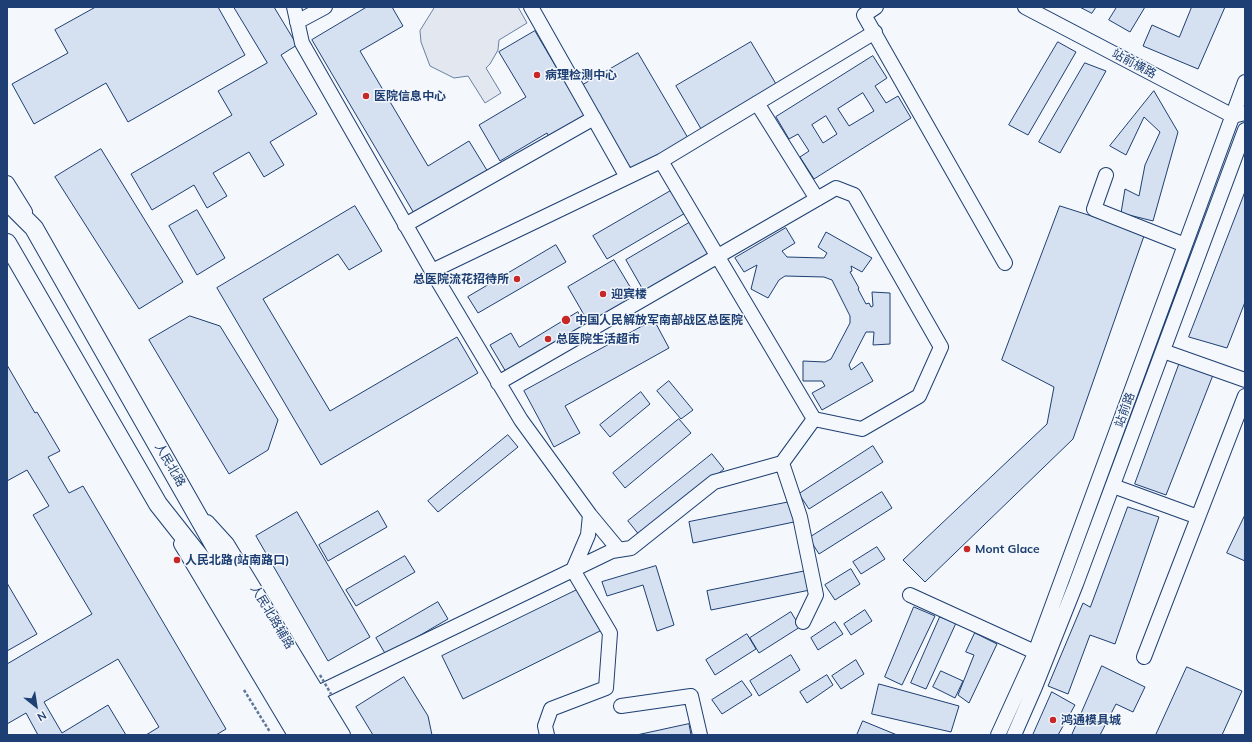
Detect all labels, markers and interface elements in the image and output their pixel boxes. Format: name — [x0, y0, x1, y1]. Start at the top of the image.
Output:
street label: 站前横路 — [1109, 46, 1159, 82]
place label: 病理检测中心 — [545, 68, 617, 82]
marker: 病理检测中心 — [532, 70, 542, 80]
place label: 医院信息中心 — [374, 89, 446, 103]
marker: 医院信息中心 — [361, 91, 371, 101]
place label: 总医院流花招待所 — [413, 272, 509, 286]
marker: 总医院流花招待所 — [512, 274, 522, 284]
place label: 迎宾楼 — [611, 287, 647, 301]
marker: 迎宾楼 — [598, 289, 608, 299]
place label: 中国人民解放军南部战区总医院 — [575, 313, 743, 327]
marker: 中国人民解放军南部战区总医院 — [560, 314, 572, 326]
place label: 总医院生活超市 — [556, 332, 640, 346]
marker: 总医院生活超市 — [543, 334, 553, 344]
street label: 站前路 — [1112, 391, 1138, 429]
street label: 人民北路 — [152, 441, 188, 489]
place label: Mont Glace — [975, 542, 1040, 556]
marker: Mont Glace — [962, 544, 972, 554]
place label: 人民北路(站南路口) — [185, 553, 290, 567]
marker: 人民北路(站南路口) — [172, 555, 182, 565]
street label: 人民北路辅路 — [247, 582, 297, 652]
north arrow — [16, 686, 56, 726]
text: N — [35, 708, 49, 725]
place label: 鸿通模具城 — [1061, 713, 1121, 727]
marker: 鸿通模具城 — [1048, 715, 1058, 725]

